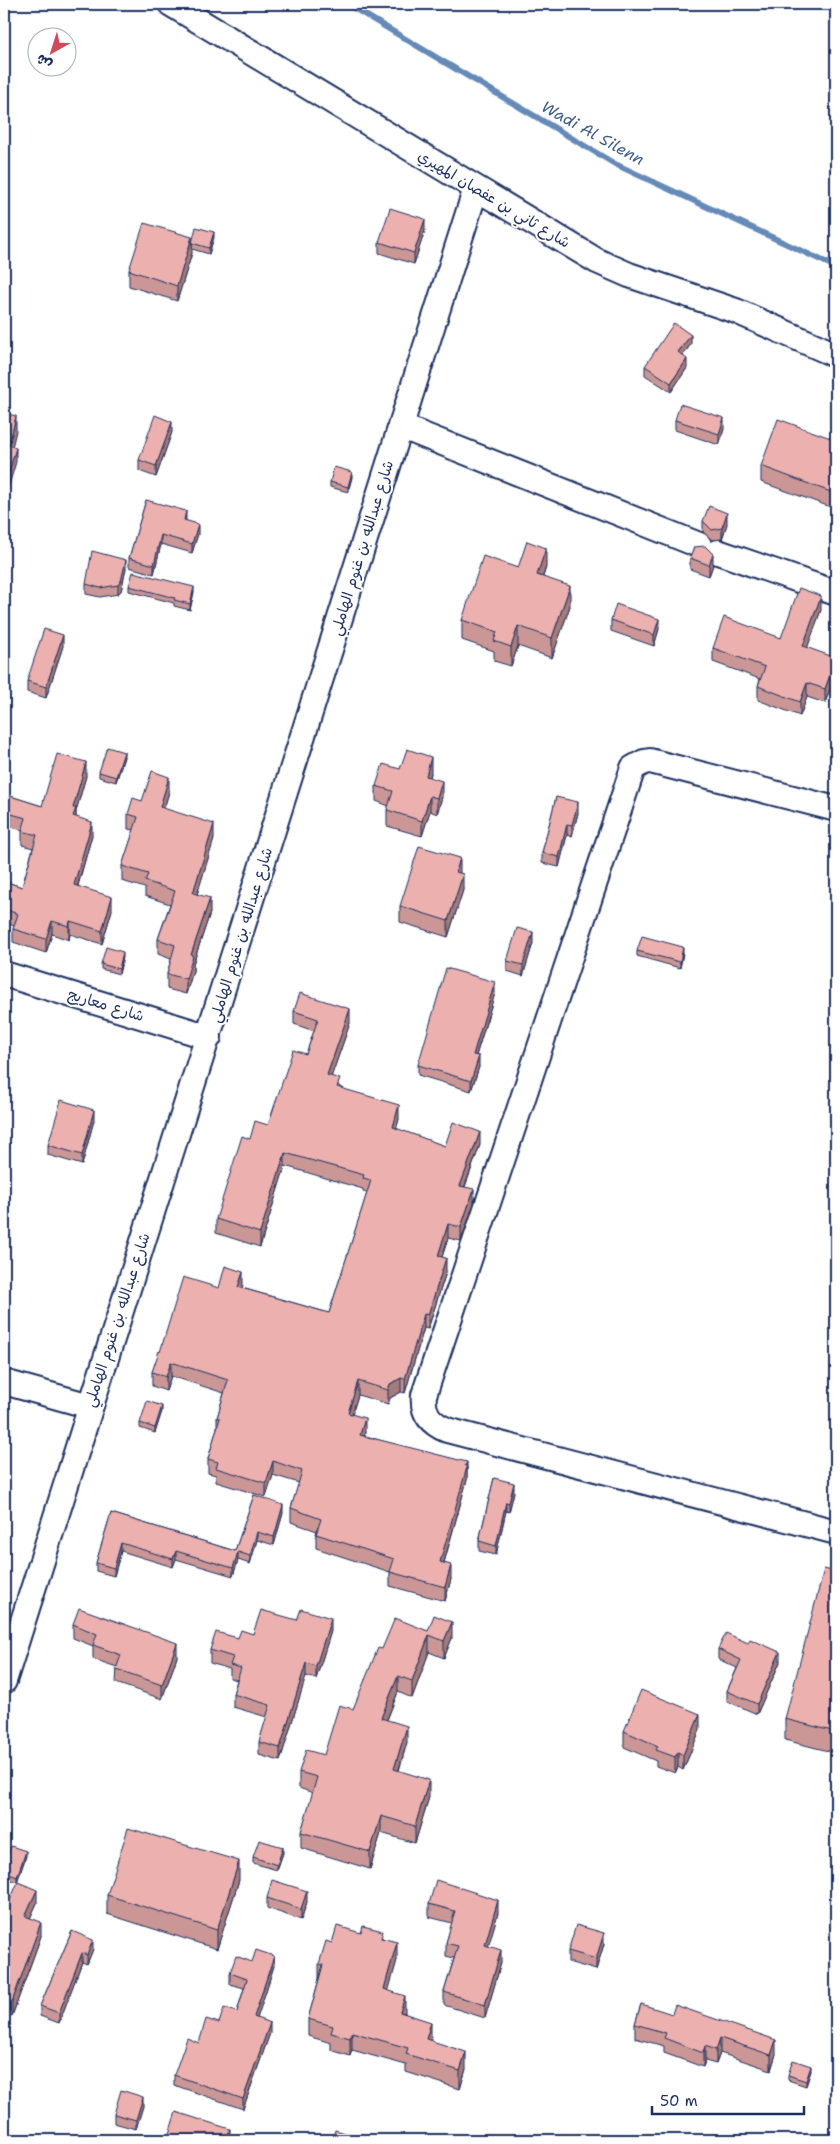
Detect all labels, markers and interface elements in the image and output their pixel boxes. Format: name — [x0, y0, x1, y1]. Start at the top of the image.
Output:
north arrow — [28, 28, 78, 78]
text: ش — [32, 50, 55, 74]
water label: Wadi Al Silenn — [538, 96, 648, 170]
street label: شارع ثاني بن عفصان المهيري — [413, 146, 574, 255]
street label: شارع عبدالله بن غنوم الهاملي — [326, 458, 401, 639]
street label: شارع عبدالله بن غنوم الهاملي — [205, 845, 280, 1026]
street label: شارع معاريج — [65, 984, 147, 1026]
street label: شارع عبدالله بن غنوم الهاملي — [79, 1230, 157, 1411]
scale bar — [652, 2084, 805, 2116]
text: 50 m — [660, 2091, 698, 2111]

